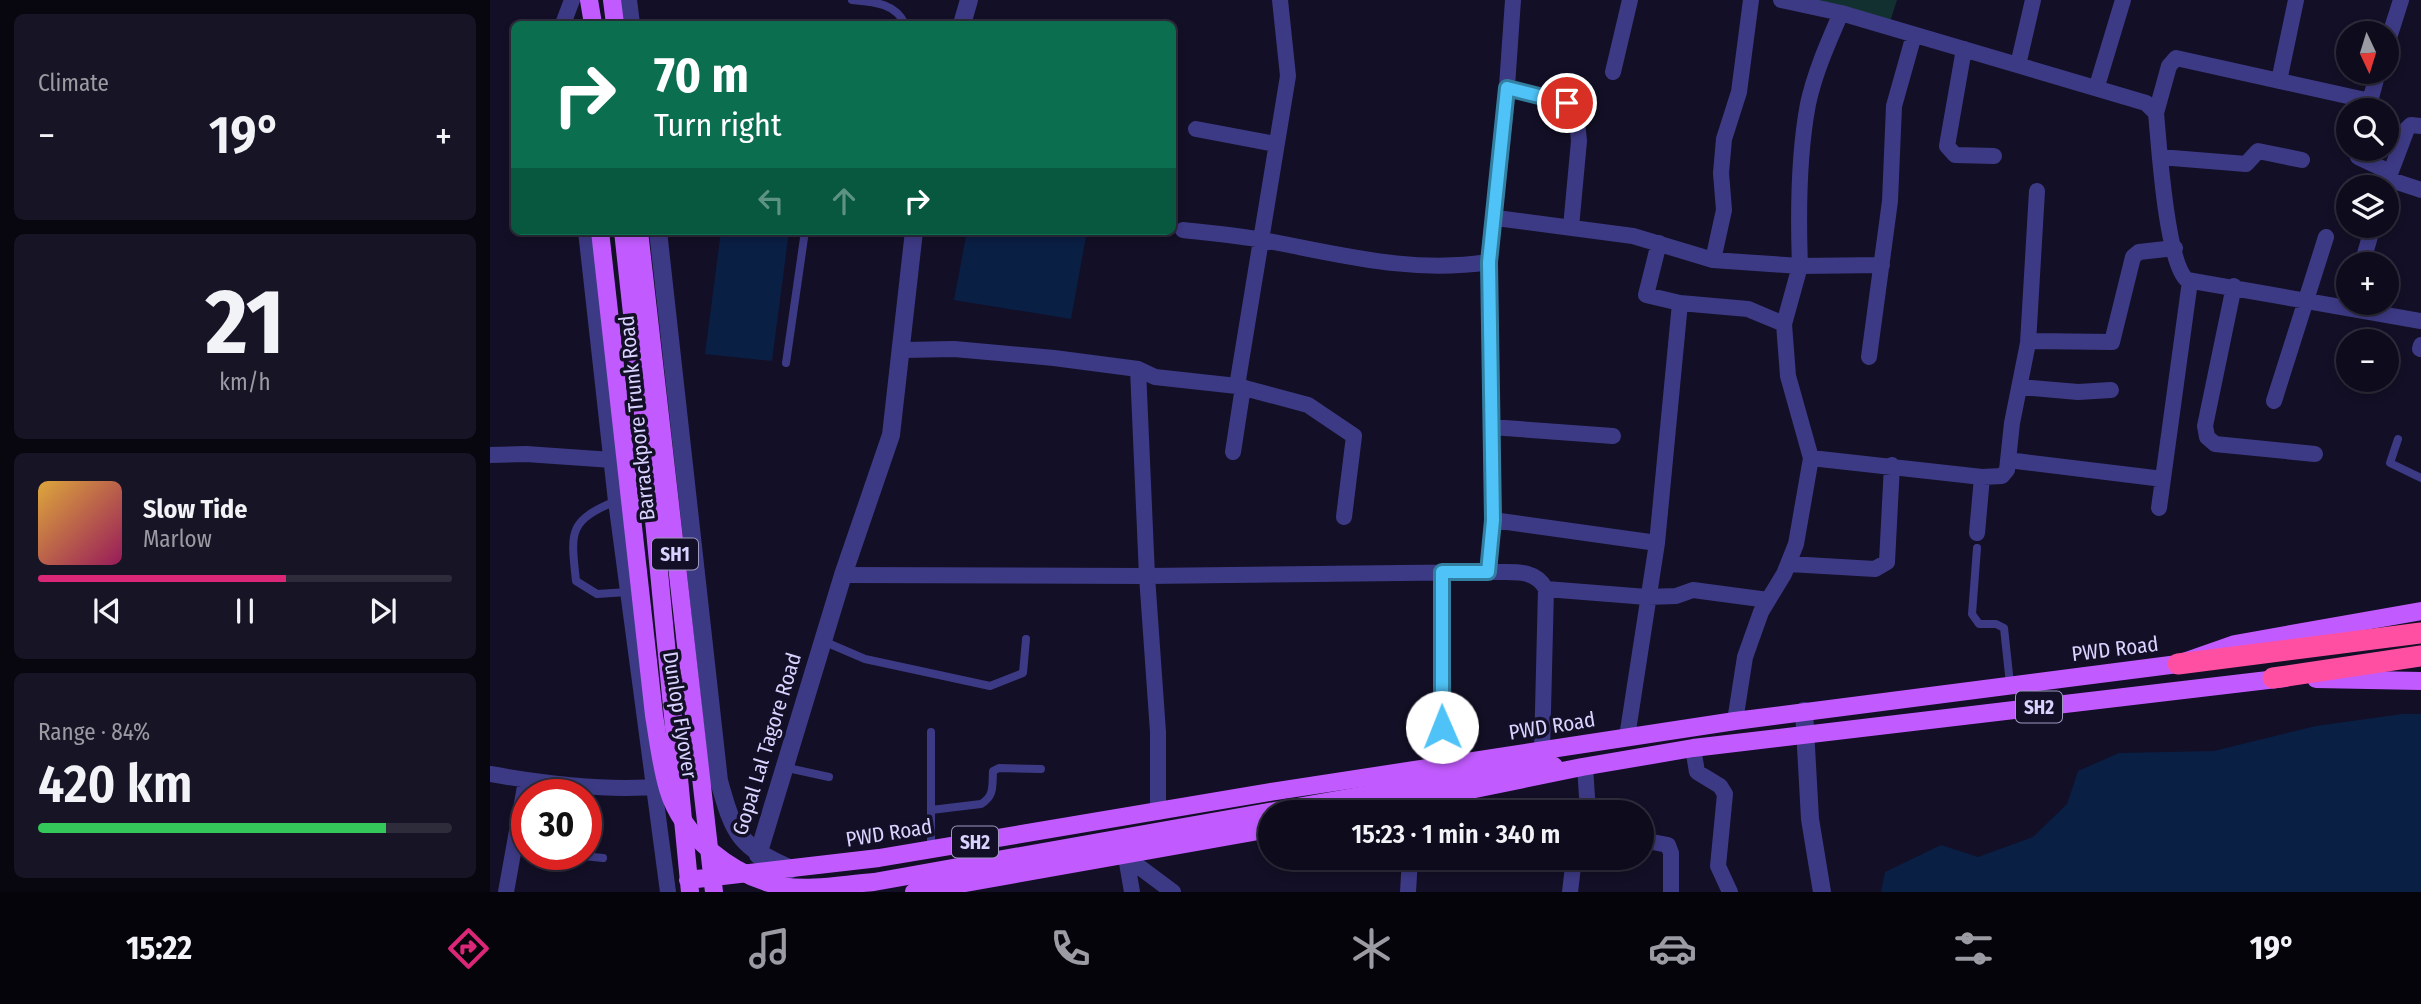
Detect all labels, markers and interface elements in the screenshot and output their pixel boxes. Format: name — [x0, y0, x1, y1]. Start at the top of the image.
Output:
north arrow — [2336, 21, 2399, 84]
map controls — [2336, 21, 2399, 392]
text: 70 m — [654, 46, 749, 105]
icon: right — [539, 49, 630, 140]
text: Climate — [38, 69, 109, 97]
pin — [1537, 73, 1597, 133]
icon: arrive — [1548, 84, 1586, 122]
button: search — [2336, 98, 2399, 161]
text: 19° — [209, 104, 281, 167]
text: Turn right — [654, 106, 781, 144]
text: − — [38, 113, 55, 159]
text: + — [435, 113, 452, 159]
button: layers — [2336, 175, 2399, 238]
icon: left — [752, 182, 790, 220]
icon: ahead — [825, 182, 863, 220]
icon: right — [898, 182, 936, 220]
button: + — [2336, 252, 2399, 315]
text: 21 — [205, 268, 285, 377]
street label: Barrackpore Trunk Road — [613, 314, 661, 522]
button: − — [2336, 329, 2399, 392]
text: km/h — [219, 368, 271, 396]
text: Slow Tide — [143, 494, 247, 525]
text: Marlow — [143, 525, 212, 553]
road number: SH1 — [652, 538, 698, 569]
icon: previous — [88, 592, 126, 630]
icon: pause — [226, 592, 264, 630]
icon: next — [364, 592, 402, 630]
street label: PWD Road — [2070, 631, 2160, 667]
street label: Dunlop Flyover — [657, 650, 703, 781]
street label: Gopal Lal Tagore Road — [727, 650, 807, 838]
position arrow — [1405, 690, 1479, 764]
road number: SH2 — [2016, 692, 2062, 722]
street label: PWD Road — [1507, 706, 1597, 746]
text: Range · 84% — [38, 718, 150, 746]
text: 420 km — [38, 753, 193, 816]
speed limit sign: 30 — [511, 779, 602, 870]
street label: PWD Road — [844, 813, 934, 853]
text: 15:23 · 1 min · 340 m — [1352, 819, 1560, 850]
road number: SH2 — [952, 827, 998, 858]
icon: directions — [444, 924, 493, 973]
icon: music — [745, 924, 794, 973]
icon: phone — [1046, 924, 1095, 973]
icon: climate — [1347, 924, 1396, 973]
icon: car — [1648, 924, 1697, 973]
icon: filters — [1949, 924, 1998, 973]
text: 15:22 — [126, 929, 192, 967]
text: 19° — [2250, 929, 2295, 967]

